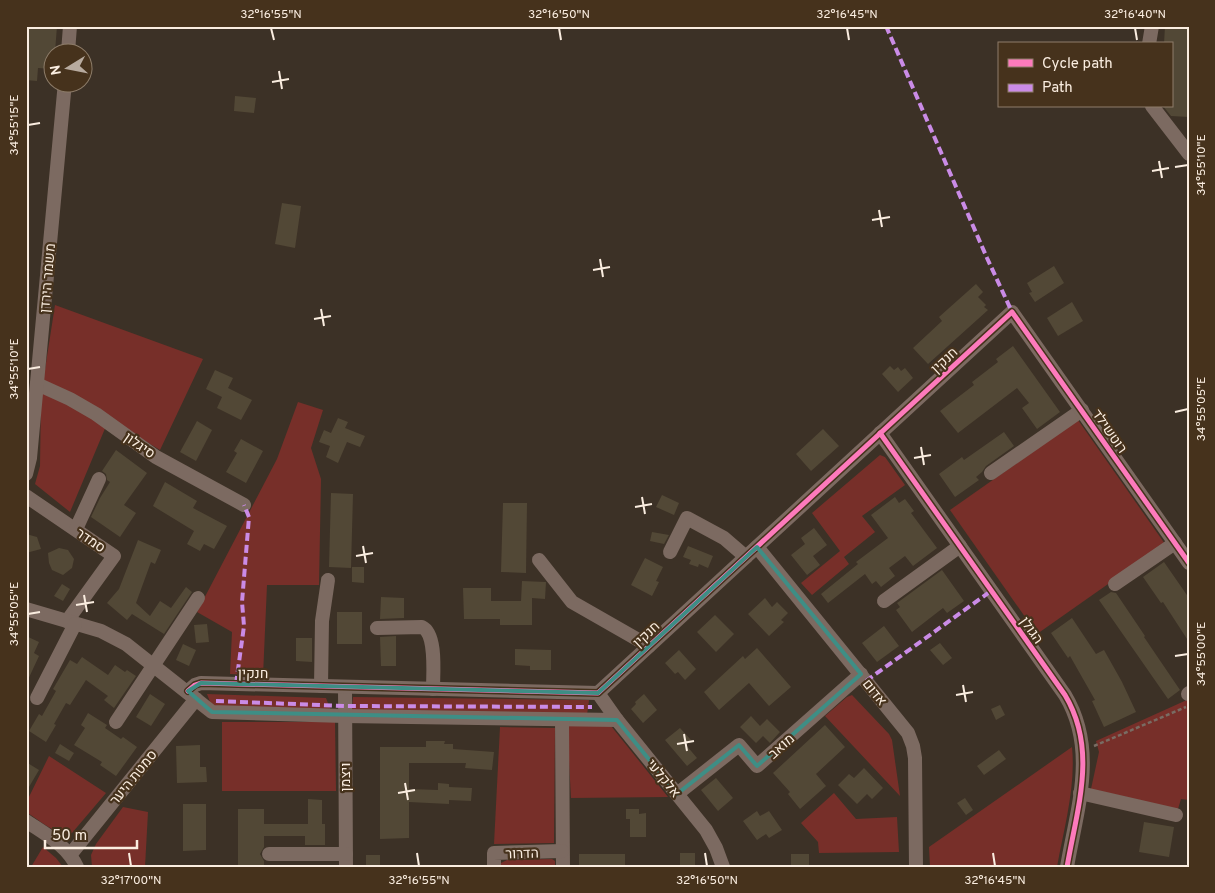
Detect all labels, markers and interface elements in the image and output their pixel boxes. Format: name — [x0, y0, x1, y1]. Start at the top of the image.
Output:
text: 32°16'55"N — [240, 7, 302, 23]
text: 32°16'50"N — [528, 7, 590, 23]
text: 32°16'45"N — [816, 7, 878, 23]
text: 32°16'40"N — [1104, 7, 1166, 23]
north arrow — [42, 42, 92, 92]
legend — [998, 42, 1172, 108]
text: Cycle path — [1042, 55, 1113, 74]
text: N — [47, 64, 66, 76]
text: Path — [1042, 79, 1073, 98]
text: 34°55'15"E — [7, 94, 23, 156]
text: 34°55'10"E — [1194, 134, 1210, 196]
street label: משמר הירדן — [37, 243, 60, 314]
text: 34°55'10"E — [7, 338, 23, 400]
street label: חנקין — [928, 344, 962, 378]
text: 34°55'05"E — [1194, 377, 1210, 441]
street label: רוטשילד — [1088, 407, 1130, 457]
street label: סיגלון — [120, 430, 158, 463]
street label: סמדר — [72, 525, 108, 557]
text: 34°55'05"E — [7, 582, 23, 646]
street label: הגולן — [1015, 614, 1046, 648]
street label: חנקין — [630, 618, 664, 652]
text: 34°55'00"E — [1194, 622, 1210, 686]
street label: חנקין — [238, 666, 268, 683]
street label: אדום — [858, 676, 890, 710]
street label: מואב — [765, 731, 799, 763]
street label: סמטת היער — [107, 747, 162, 809]
street label: אלקלעי — [642, 756, 683, 802]
street label: ויצמן — [338, 763, 355, 791]
scale bar — [45, 818, 138, 850]
text: 50 m — [52, 827, 87, 846]
street label: הדרור — [505, 845, 539, 864]
text: 32°17'00"N — [100, 873, 162, 889]
text: 32°16'55"N — [388, 873, 450, 889]
text: 32°16'50"N — [676, 873, 738, 889]
text: 32°16'45"N — [964, 873, 1026, 889]

